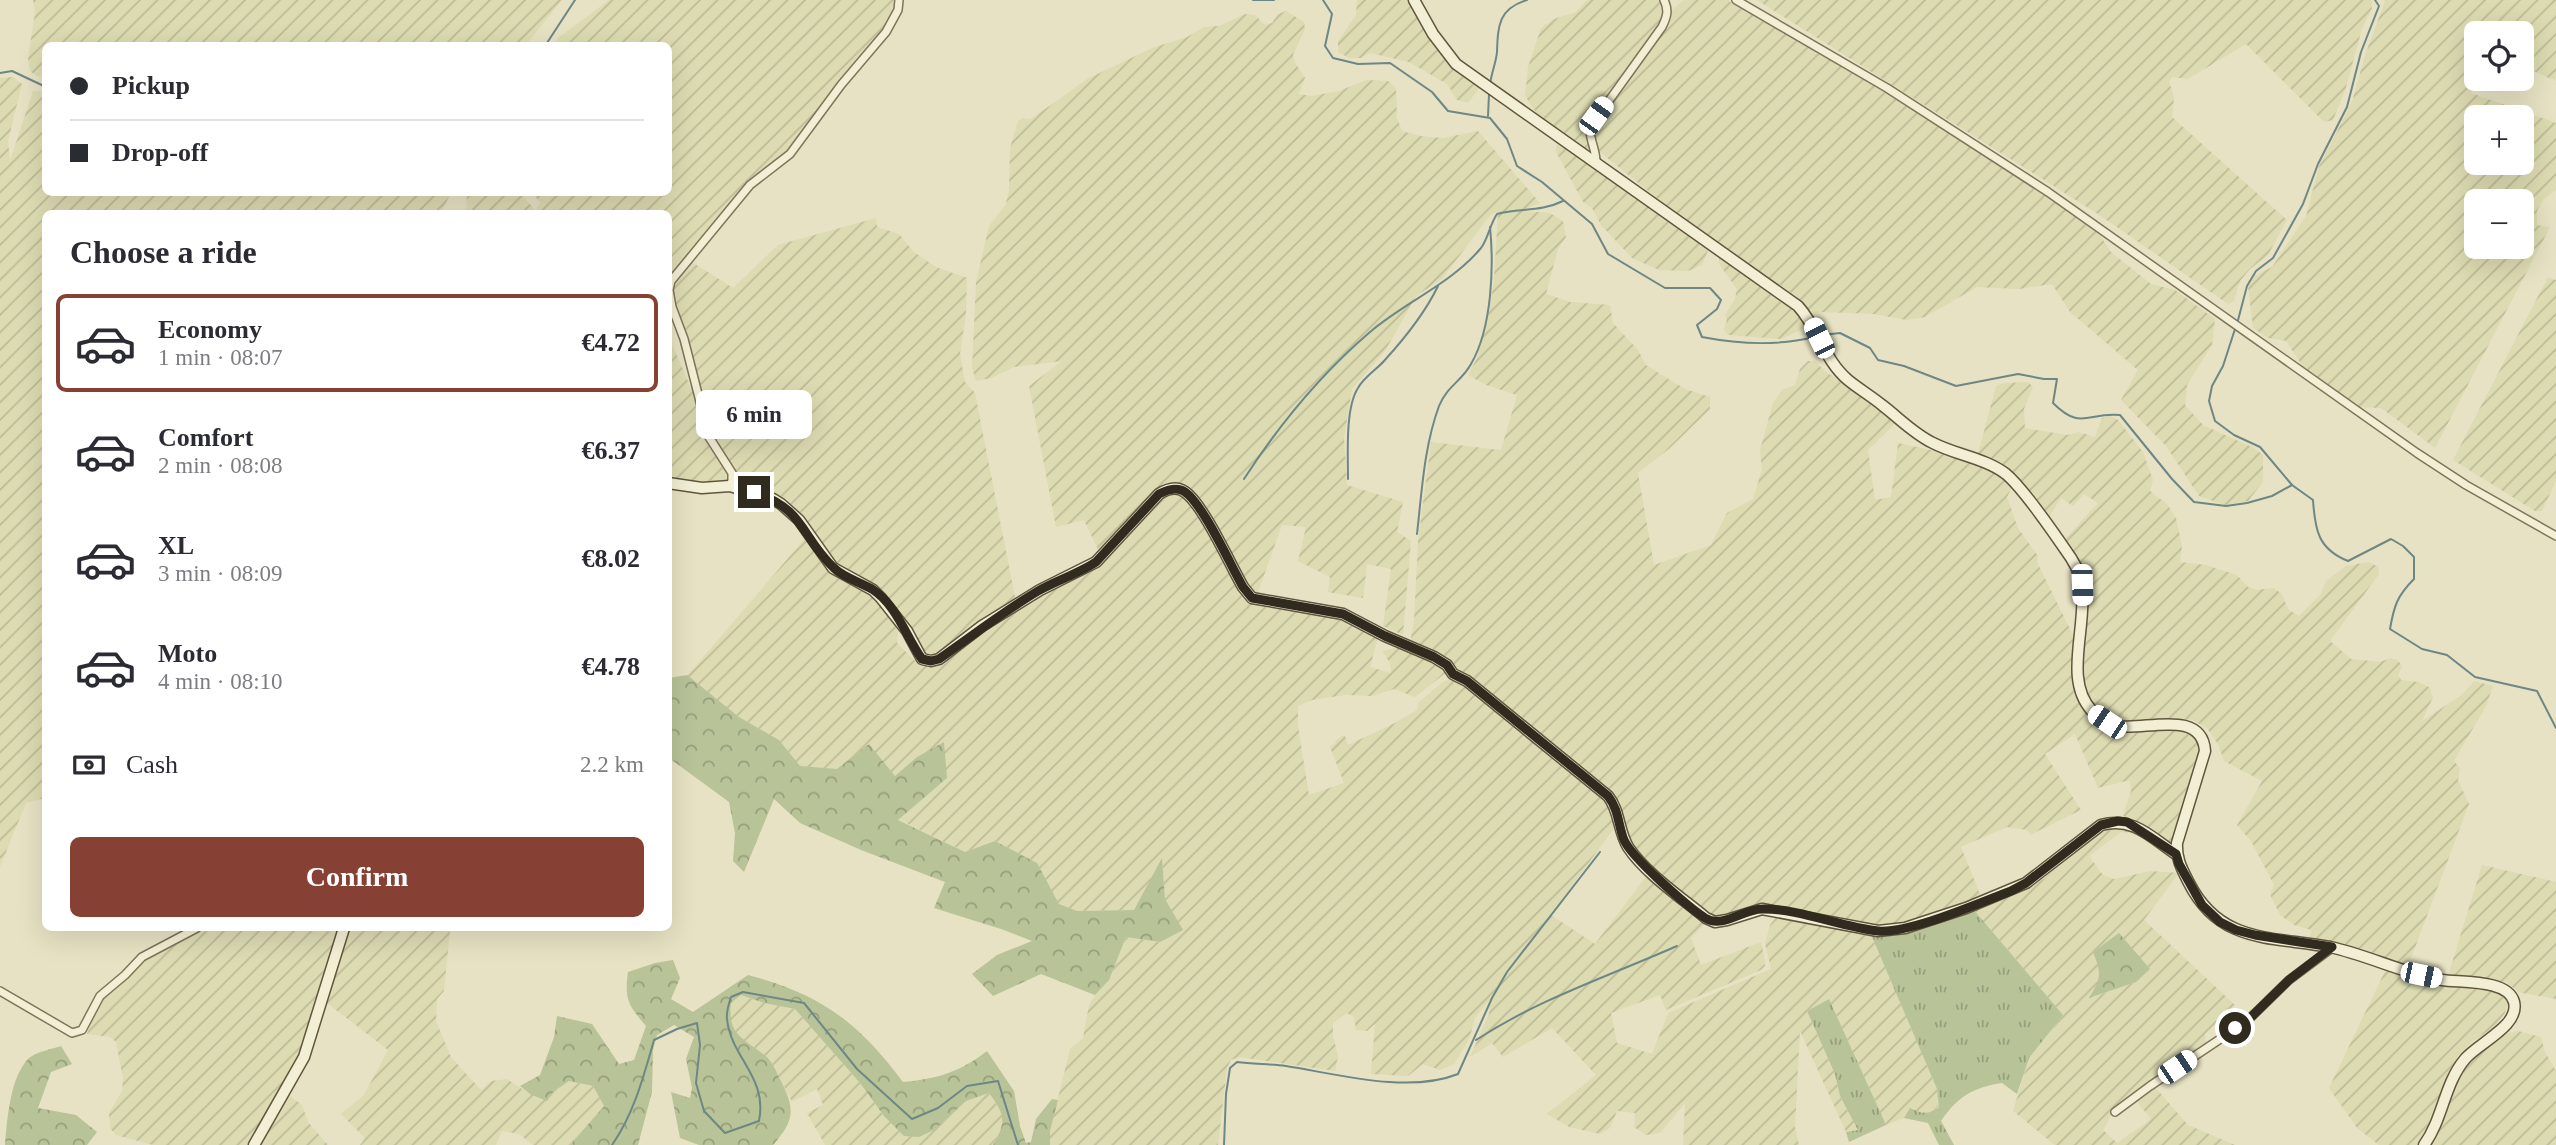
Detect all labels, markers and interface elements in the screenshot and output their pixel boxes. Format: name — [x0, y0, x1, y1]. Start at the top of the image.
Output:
map controls — [2464, 21, 2534, 259]
button: locate — [2464, 21, 2534, 91]
text: Pickup — [112, 71, 190, 100]
car — [1576, 93, 1617, 139]
button: + — [2464, 105, 2534, 175]
text: Drop-off — [112, 138, 208, 167]
button: − — [2464, 189, 2534, 259]
text: Choose a ride — [70, 234, 257, 270]
icon: car — [74, 312, 137, 375]
text: Economy — [158, 315, 262, 344]
car — [1801, 315, 1838, 361]
text: €4.72 — [582, 328, 640, 357]
text: 1 min · 08:07 — [158, 345, 283, 370]
callout: 6 min — [696, 391, 812, 440]
text: 6 min — [726, 402, 782, 427]
icon: car — [74, 420, 137, 483]
text: Comfort — [158, 423, 253, 452]
text: €6.37 — [582, 436, 640, 465]
text: 2 min · 08:08 — [158, 453, 283, 478]
route end — [738, 476, 770, 508]
icon: car — [74, 528, 137, 591]
text: XL — [158, 531, 194, 560]
text: €8.02 — [582, 544, 640, 573]
text: 3 min · 08:09 — [158, 561, 283, 586]
car — [2071, 564, 2094, 606]
icon: car — [74, 636, 137, 699]
text: Moto — [158, 639, 217, 668]
text: €4.78 — [582, 652, 640, 681]
text: 4 min · 08:10 — [158, 669, 283, 694]
car — [2084, 702, 2131, 742]
icon: cash — [70, 746, 108, 784]
text: Cash — [126, 750, 178, 779]
text: 2.2 km — [580, 752, 644, 777]
button: Confirm — [70, 837, 644, 917]
car — [2399, 960, 2444, 990]
route start — [2219, 1012, 2251, 1044]
car — [2154, 1047, 2201, 1087]

